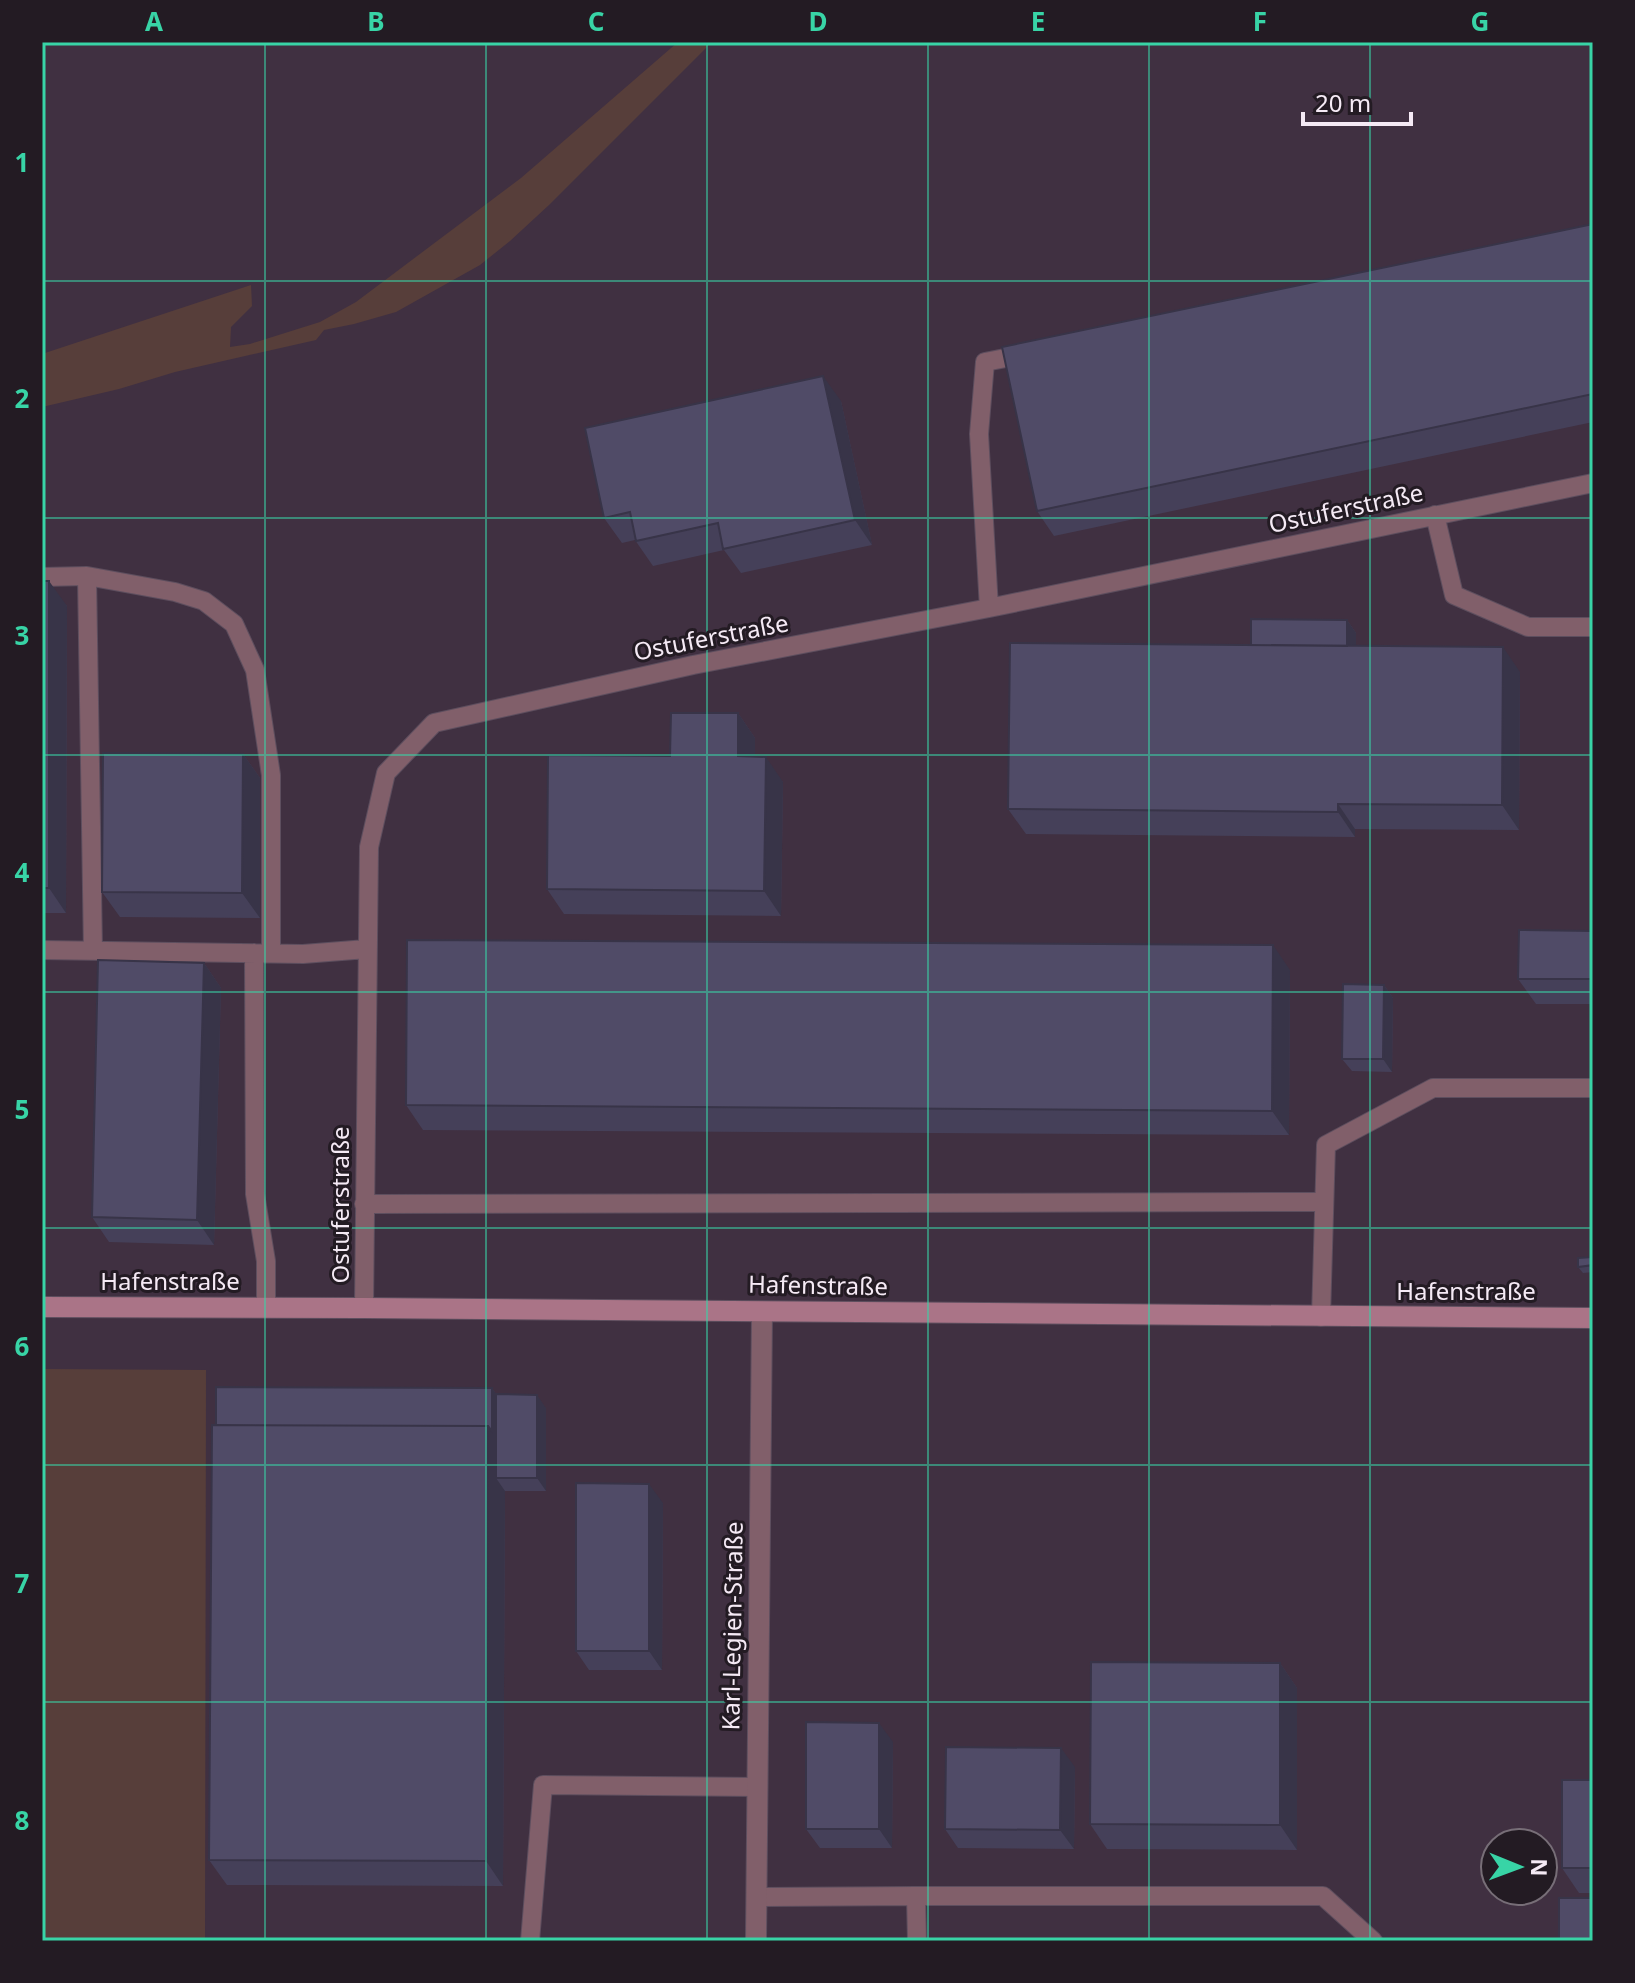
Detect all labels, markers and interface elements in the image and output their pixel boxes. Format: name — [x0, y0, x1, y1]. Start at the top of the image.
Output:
text: A — [145, 3, 163, 39]
text: B — [367, 3, 385, 39]
text: C — [588, 3, 604, 39]
text: D — [808, 3, 828, 39]
text: E — [1031, 3, 1045, 39]
text: F — [1253, 3, 1267, 39]
text: G — [1471, 3, 1489, 39]
scale bar — [1303, 76, 1411, 126]
text: 20 m — [1315, 86, 1371, 119]
text: 1 — [15, 144, 29, 180]
text: 2 — [15, 380, 30, 416]
street label: Ostuferstraße — [1265, 475, 1426, 540]
street label: Ostuferstraße — [630, 605, 791, 668]
text: 3 — [15, 617, 29, 653]
text: 4 — [15, 854, 30, 890]
text: 5 — [15, 1091, 29, 1127]
street label: Ostuferstraße — [323, 1126, 356, 1284]
street label: Hafenstraße — [100, 1264, 240, 1297]
street label: Hafenstraße — [748, 1267, 888, 1302]
street label: Hafenstraße — [1396, 1274, 1536, 1307]
text: 6 — [15, 1328, 30, 1364]
street label: Karl-Legien-Straße — [713, 1521, 750, 1731]
text: 7 — [15, 1565, 30, 1601]
text: 8 — [15, 1802, 29, 1838]
north arrow — [1479, 1827, 1559, 1907]
text: N — [1525, 1858, 1555, 1877]

